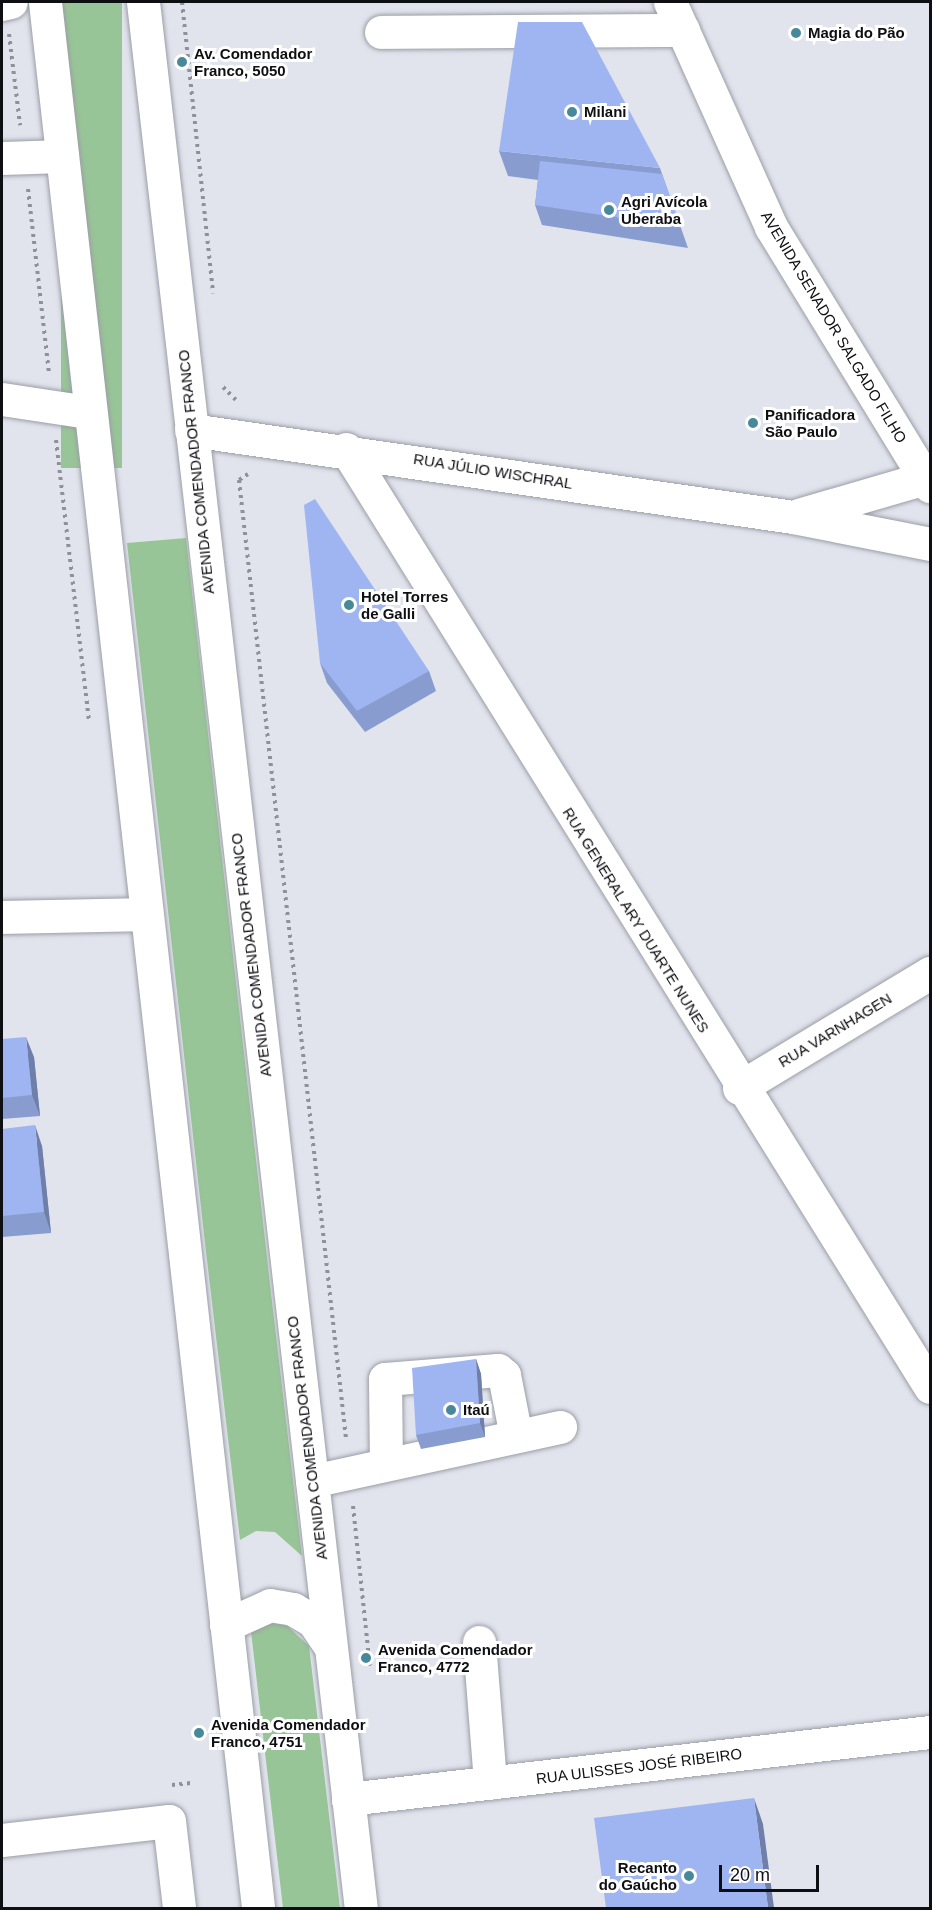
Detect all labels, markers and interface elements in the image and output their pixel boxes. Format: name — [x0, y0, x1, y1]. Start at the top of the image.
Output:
place label: Magia do Pão — [808, 24, 905, 42]
marker: Magia do Pão — [789, 26, 803, 40]
place label: Av. Comendador Franco, 5050 — [194, 44, 312, 79]
marker: Av. Comendador Franco, 5050 — [175, 55, 189, 69]
place label: Milani — [584, 103, 627, 121]
marker: Milani — [565, 105, 579, 119]
place label: Agri Avícola Uberaba — [621, 192, 708, 227]
marker: Agri Avícola Uberaba — [602, 203, 616, 217]
street label: AVENIDA SENADOR SALGADO FILHO — [757, 207, 911, 447]
street label: AVENIDA COMENDADOR FRANCO — [174, 349, 218, 595]
place label: Panificadora São Paulo — [765, 405, 855, 440]
marker: Panificadora São Paulo — [746, 416, 760, 430]
street label: RUA JÚLIO WISCHRAL — [412, 449, 574, 493]
place label: Hotel Torres de Galli — [361, 587, 448, 622]
marker: Hotel Torres de Galli — [342, 598, 356, 612]
street label: RUA GENERAL ARY DUARTE NUNES — [558, 803, 714, 1037]
street label: AVENIDA COMENDADOR FRANCO — [227, 832, 275, 1078]
street label: RUA VARNHAGEN — [775, 989, 895, 1071]
street label: AVENIDA COMENDADOR FRANCO — [283, 1315, 331, 1561]
place label: Itaú — [463, 1401, 490, 1419]
marker: Itaú — [444, 1403, 458, 1417]
place label: Avenida Comendador Franco, 4772 — [378, 1640, 532, 1675]
marker: Avenida Comendador Franco, 4772 — [359, 1651, 373, 1665]
place label: Avenida Comendador Franco, 4751 — [211, 1715, 365, 1750]
marker: Avenida Comendador Franco, 4751 — [192, 1726, 206, 1740]
street label: RUA ULISSES JOSÉ RIBEIRO — [534, 1744, 744, 1788]
scale bar — [722, 1853, 822, 1891]
place label: Recanto do Gaúcho — [599, 1858, 677, 1893]
text: 20 m — [730, 1865, 770, 1885]
marker: Recanto do Gaúcho — [682, 1869, 696, 1883]

